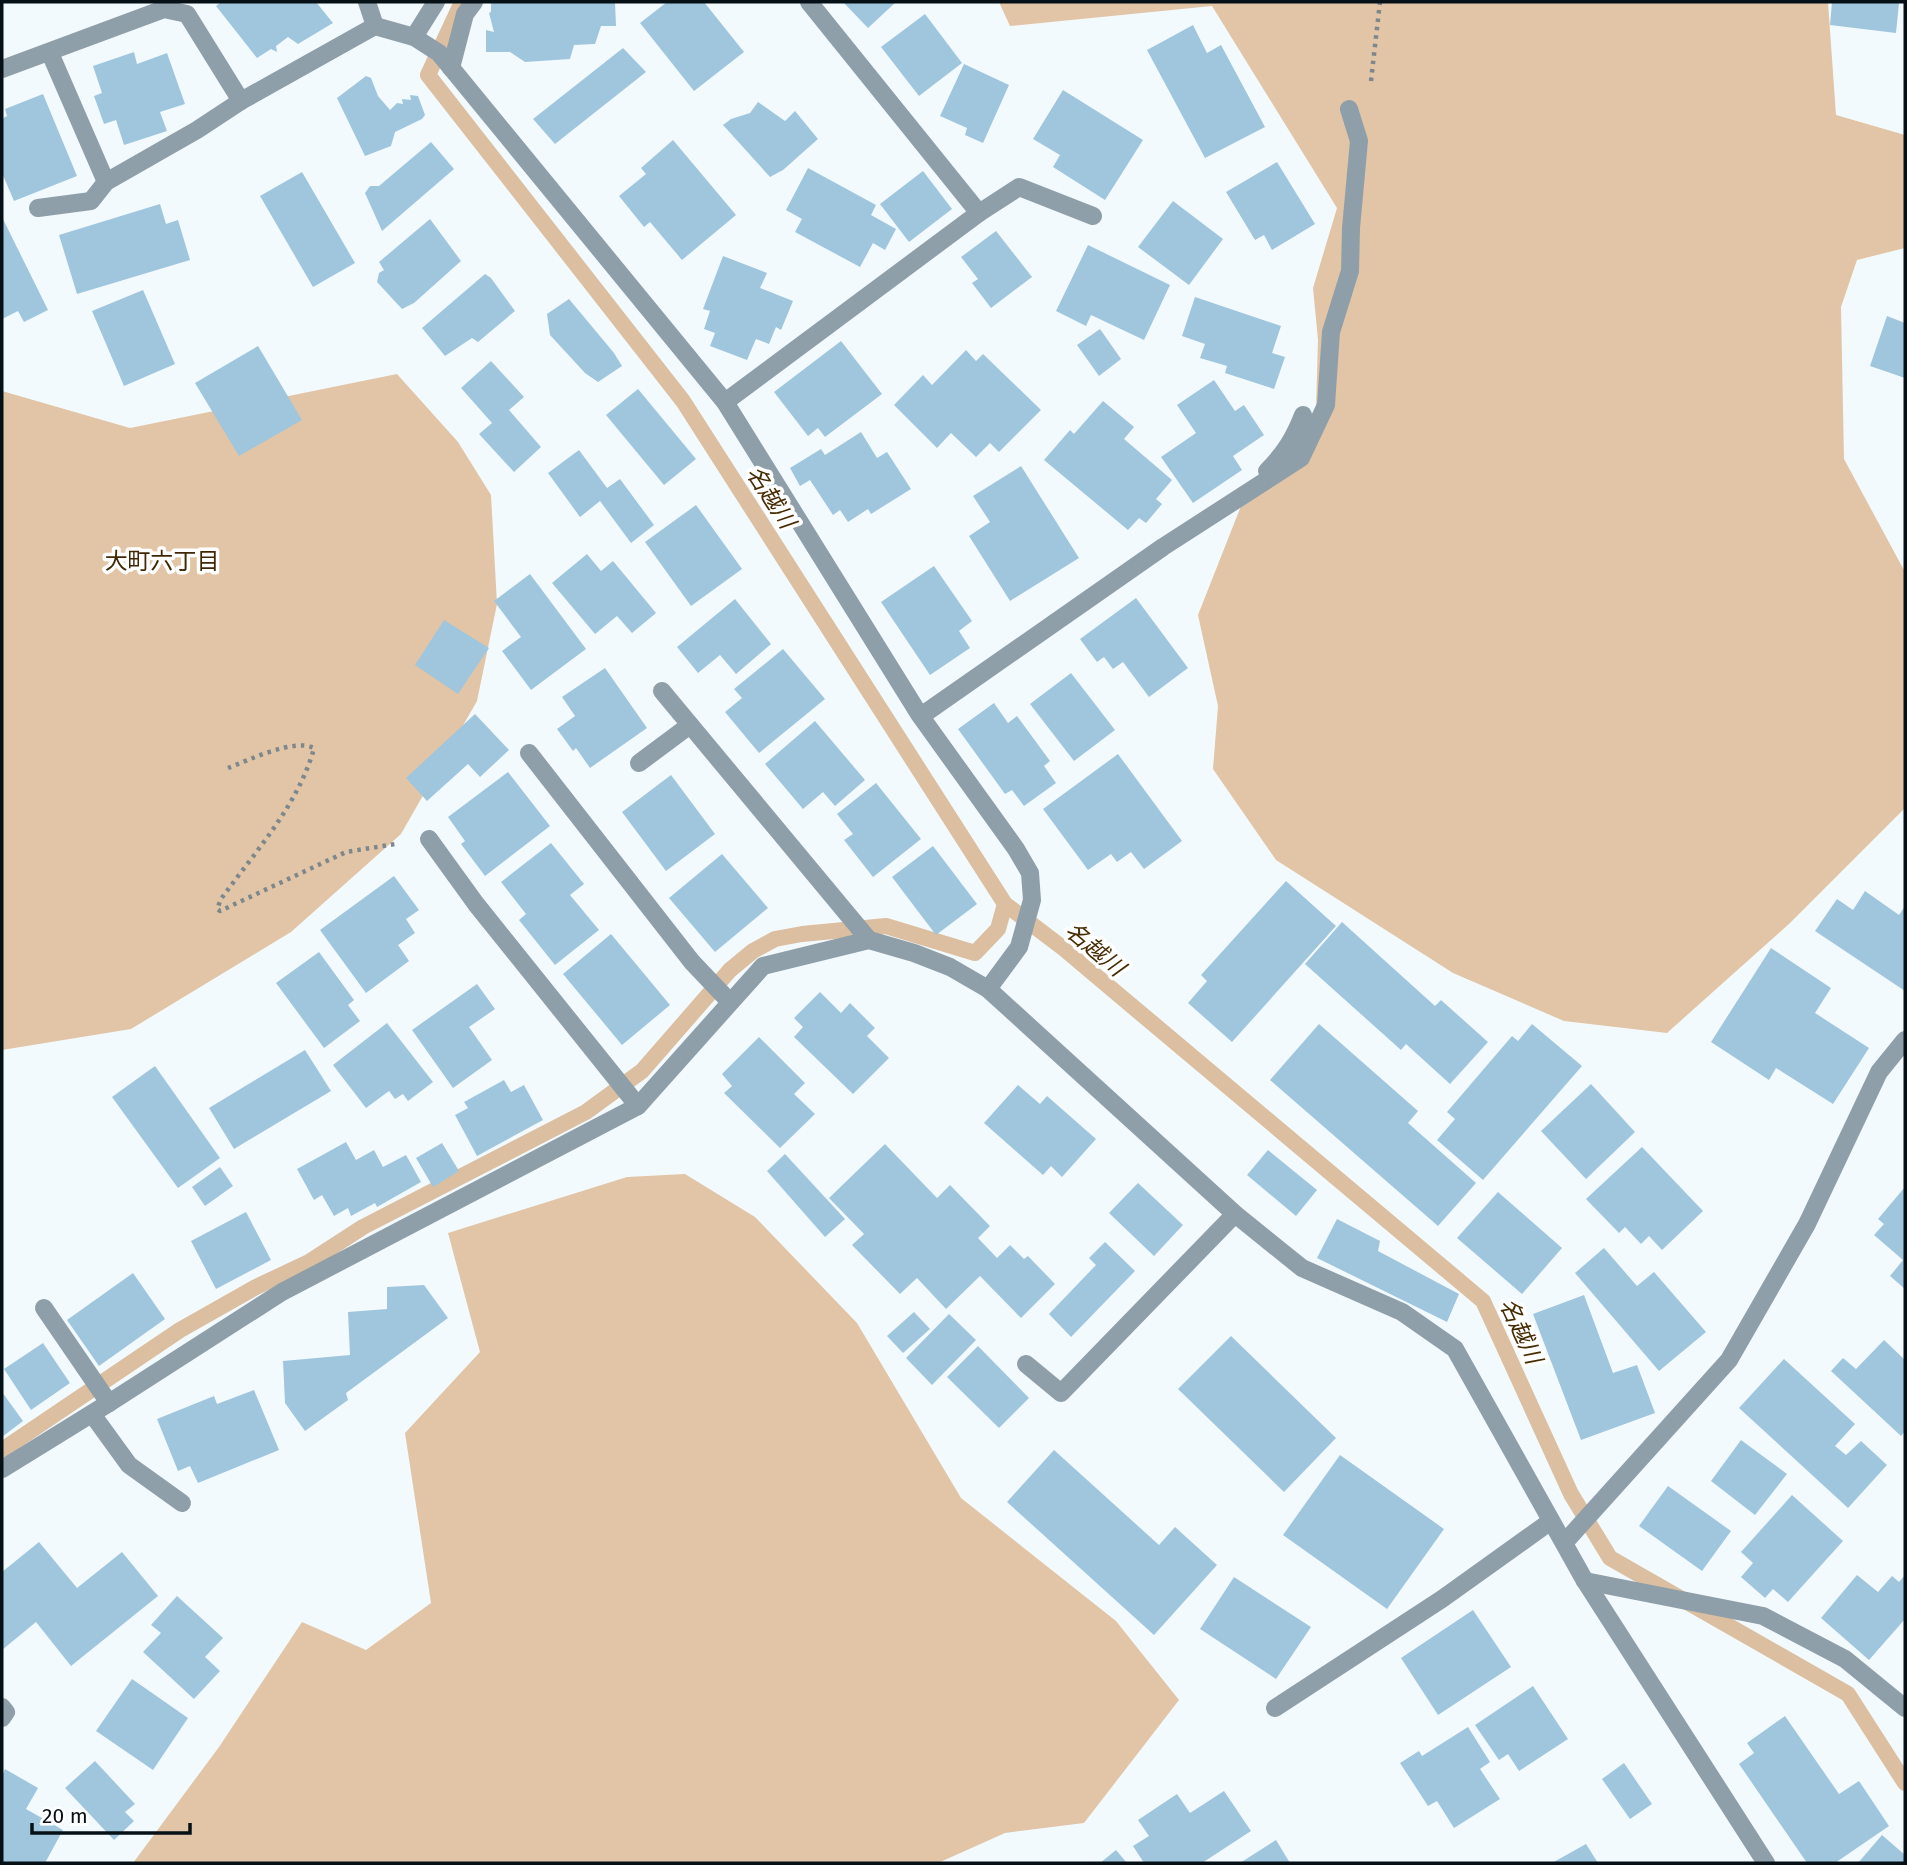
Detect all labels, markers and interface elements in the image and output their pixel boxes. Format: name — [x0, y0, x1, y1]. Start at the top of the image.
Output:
water label: 名越川 — [740, 460, 803, 536]
district label: 大町六丁目 — [105, 547, 220, 575]
water label: 名越川 — [1060, 916, 1133, 984]
water label: 名越川 — [1494, 1294, 1550, 1371]
scale bar — [32, 1792, 189, 1836]
text: 20 m — [42, 1803, 88, 1829]

